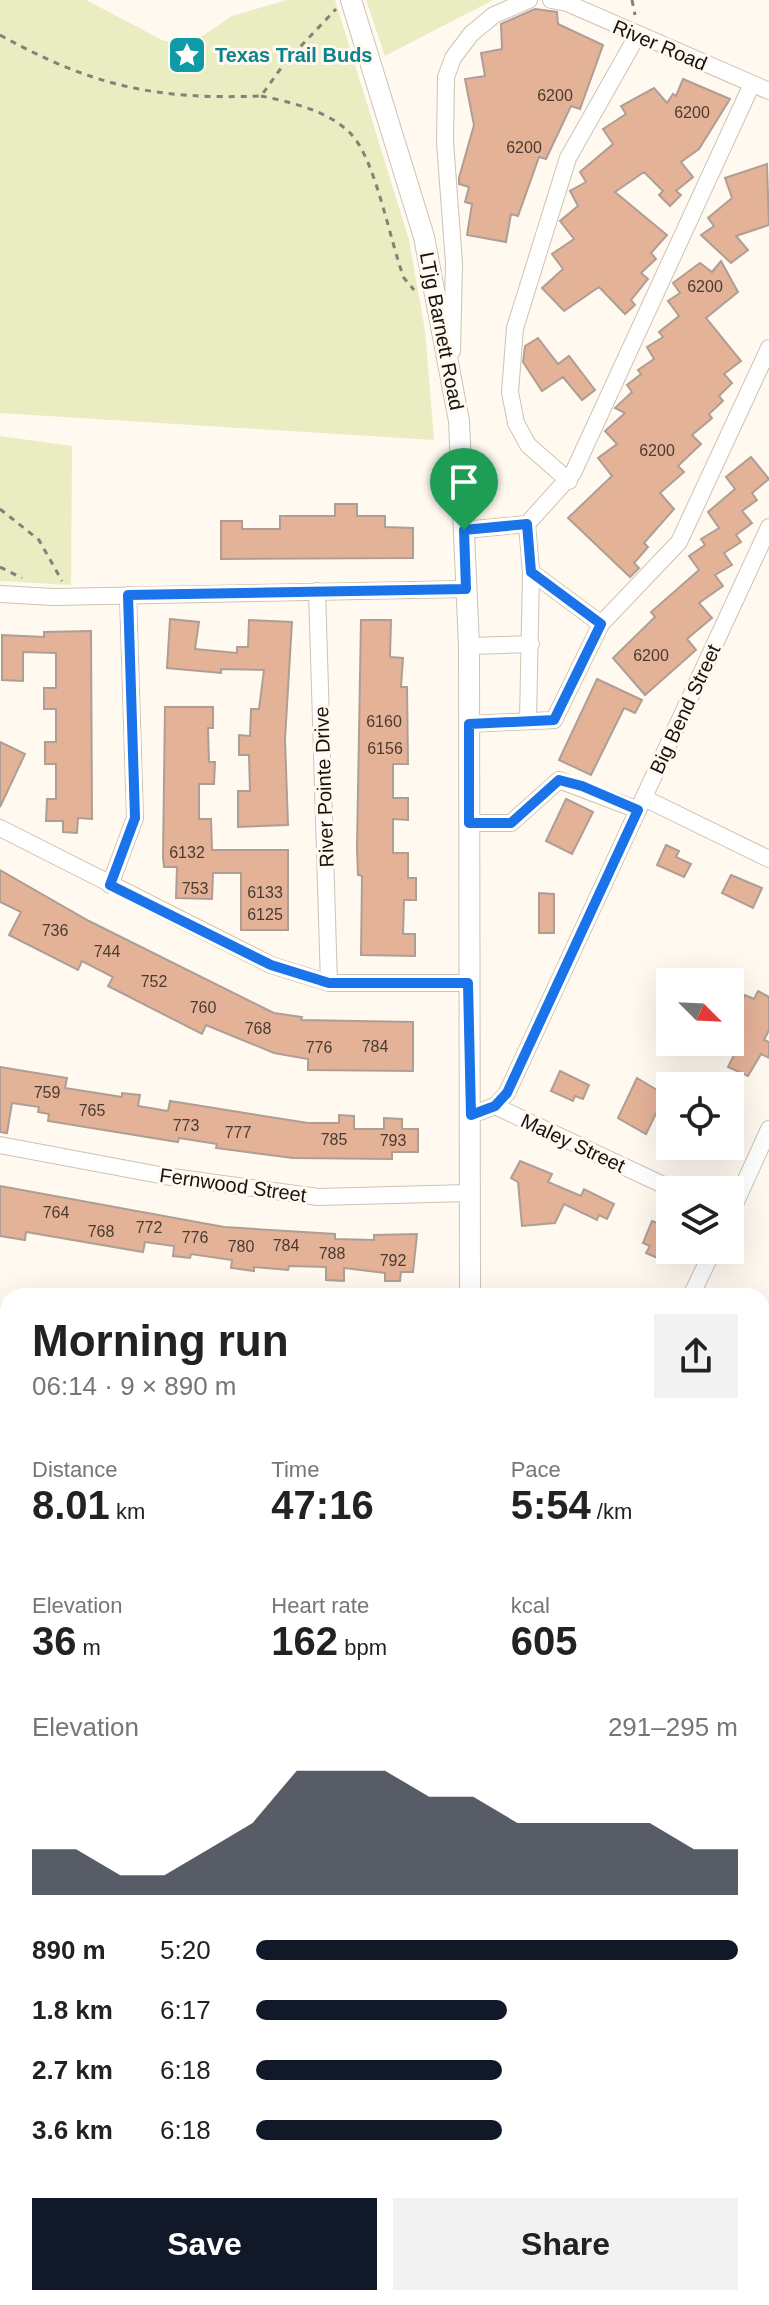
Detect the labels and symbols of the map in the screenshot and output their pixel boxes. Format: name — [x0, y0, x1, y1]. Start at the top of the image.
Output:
street label: River Road — [610, 15, 710, 75]
place icon: Texas Trail Buds — [166, 34, 208, 76]
place label: Texas Trail Buds — [215, 44, 372, 66]
house number: 6200 — [537, 87, 573, 104]
house number: 6200 — [674, 104, 710, 121]
house number: 6200 — [506, 139, 542, 156]
street label: LTjg Barnett Road — [416, 250, 468, 412]
house number: 6200 — [687, 278, 723, 295]
house number: 6200 — [639, 442, 675, 459]
pin — [430, 448, 498, 530]
street label: Big Bend Street — [645, 640, 725, 777]
house number: 6200 — [633, 647, 669, 664]
street label: River Pointe Drive — [310, 706, 338, 868]
house number: 6160 — [366, 713, 402, 730]
house number: 6156 — [367, 740, 403, 757]
house number: 6132 — [169, 844, 205, 861]
house number: 753 — [182, 880, 208, 897]
house number: 6133 — [247, 884, 283, 901]
house number: 6125 — [247, 906, 283, 923]
house number: 736 — [42, 922, 68, 939]
house number: 744 — [94, 943, 120, 960]
north arrow — [656, 968, 744, 1056]
house number: 752 — [141, 973, 167, 990]
house number: 760 — [190, 999, 216, 1016]
house number: 768 — [245, 1020, 271, 1037]
house number: 784 — [362, 1038, 388, 1055]
house number: 776 — [306, 1039, 332, 1056]
house number: 759 — [34, 1084, 60, 1101]
house number: 765 — [79, 1102, 105, 1119]
street label: Maley Street — [517, 1109, 629, 1177]
house number: 773 — [173, 1117, 199, 1134]
house number: 777 — [225, 1124, 251, 1141]
house number: 785 — [321, 1131, 347, 1148]
house number: 793 — [380, 1132, 406, 1149]
street label: Fernwood Street — [158, 1164, 308, 1206]
house number: 764 — [43, 1204, 69, 1221]
house number: 772 — [136, 1219, 162, 1236]
house number: 768 — [88, 1223, 114, 1240]
house number: 776 — [182, 1229, 208, 1246]
house number: 784 — [273, 1237, 299, 1254]
house number: 780 — [228, 1238, 254, 1255]
house number: 788 — [319, 1245, 345, 1262]
house number: 792 — [380, 1252, 406, 1269]

